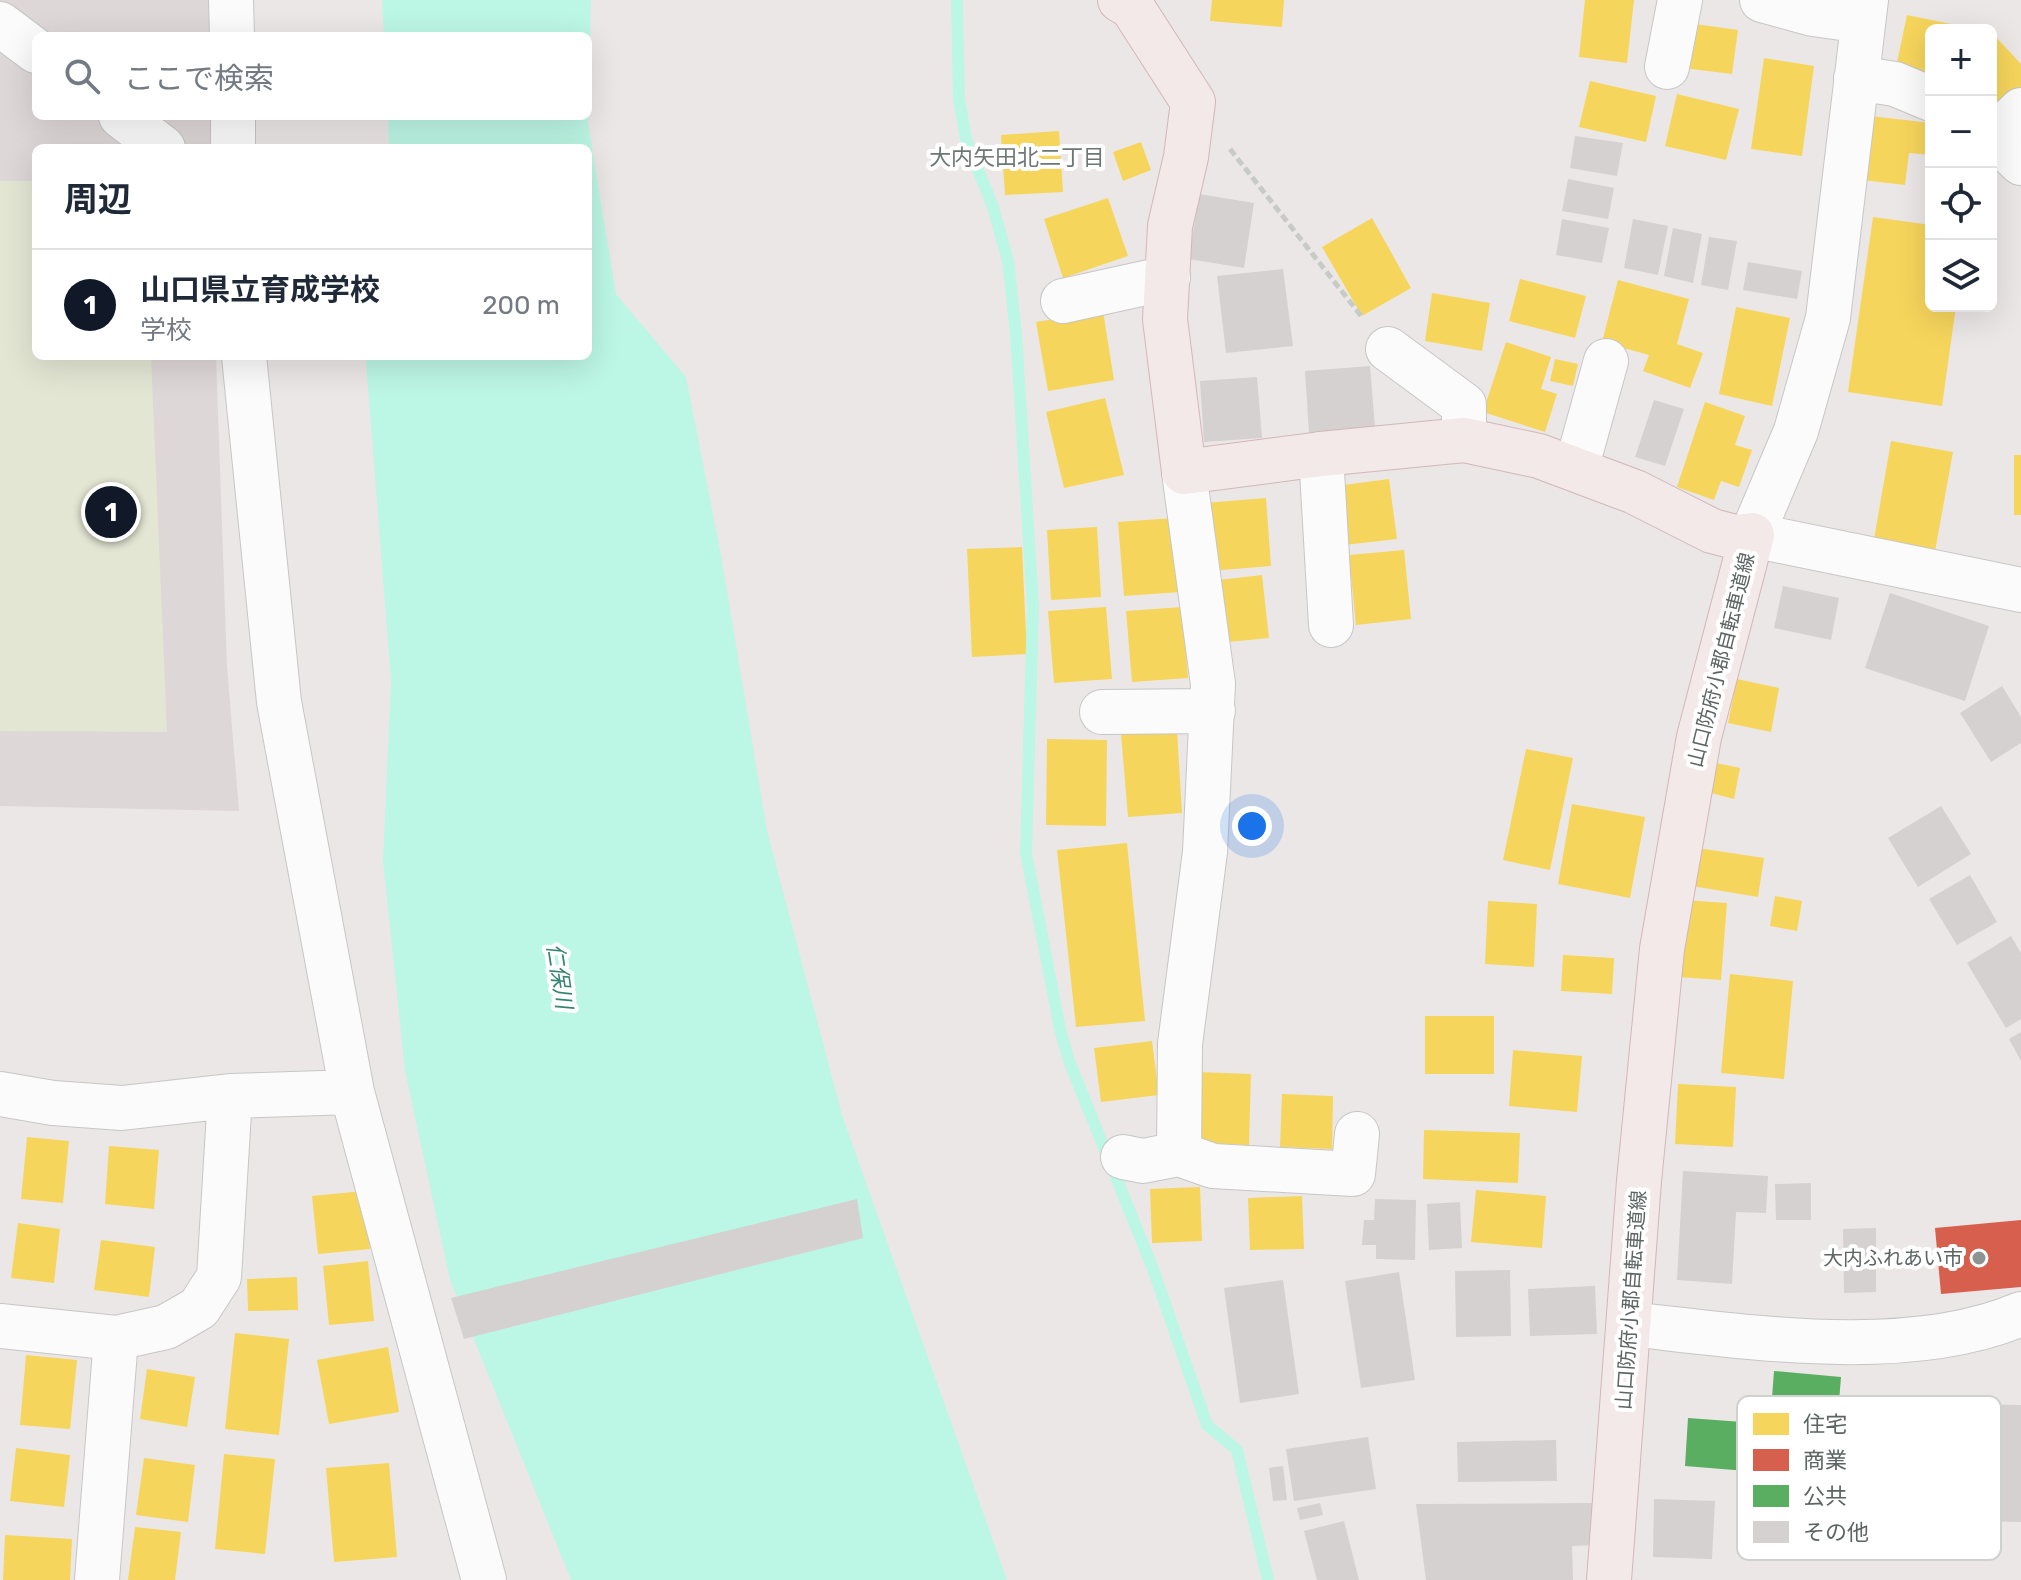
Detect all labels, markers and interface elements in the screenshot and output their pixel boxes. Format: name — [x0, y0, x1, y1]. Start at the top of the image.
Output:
map controls — [1925, 24, 1997, 312]
button: + — [1925, 24, 1997, 96]
search box — [32, 32, 592, 120]
icon: search — [60, 54, 104, 98]
text: ここで検索 — [124, 61, 274, 97]
button: − — [1925, 96, 1997, 168]
district label: 大内矢田北二丁目 — [929, 144, 1105, 171]
button: locate — [1925, 168, 1997, 240]
text: 周辺 — [64, 179, 132, 220]
button: layers — [1925, 240, 1997, 312]
text: 山口県立育成学校 — [140, 272, 380, 308]
text: 1 — [84, 290, 96, 321]
text: 200 m — [482, 290, 560, 321]
text: 学校 — [140, 315, 192, 346]
pin: 1 — [85, 482, 137, 542]
street label: 山口防府小郡自転車道線 — [1683, 550, 1759, 770]
your location — [1232, 806, 1272, 846]
water label: 仁保川 — [541, 941, 578, 1013]
street label: 山口防府小郡自転車道線 — [1611, 1189, 1651, 1411]
place label: 大内ふれあい市 — [1823, 1246, 1963, 1270]
marker: 大内ふれあい市 — [1970, 1249, 1988, 1267]
legend — [1737, 1396, 2001, 1560]
text: 住宅 — [1803, 1411, 1847, 1438]
text: 商業 — [1803, 1447, 1847, 1474]
text: 公共 — [1803, 1483, 1847, 1510]
text: その他 — [1803, 1519, 1869, 1546]

